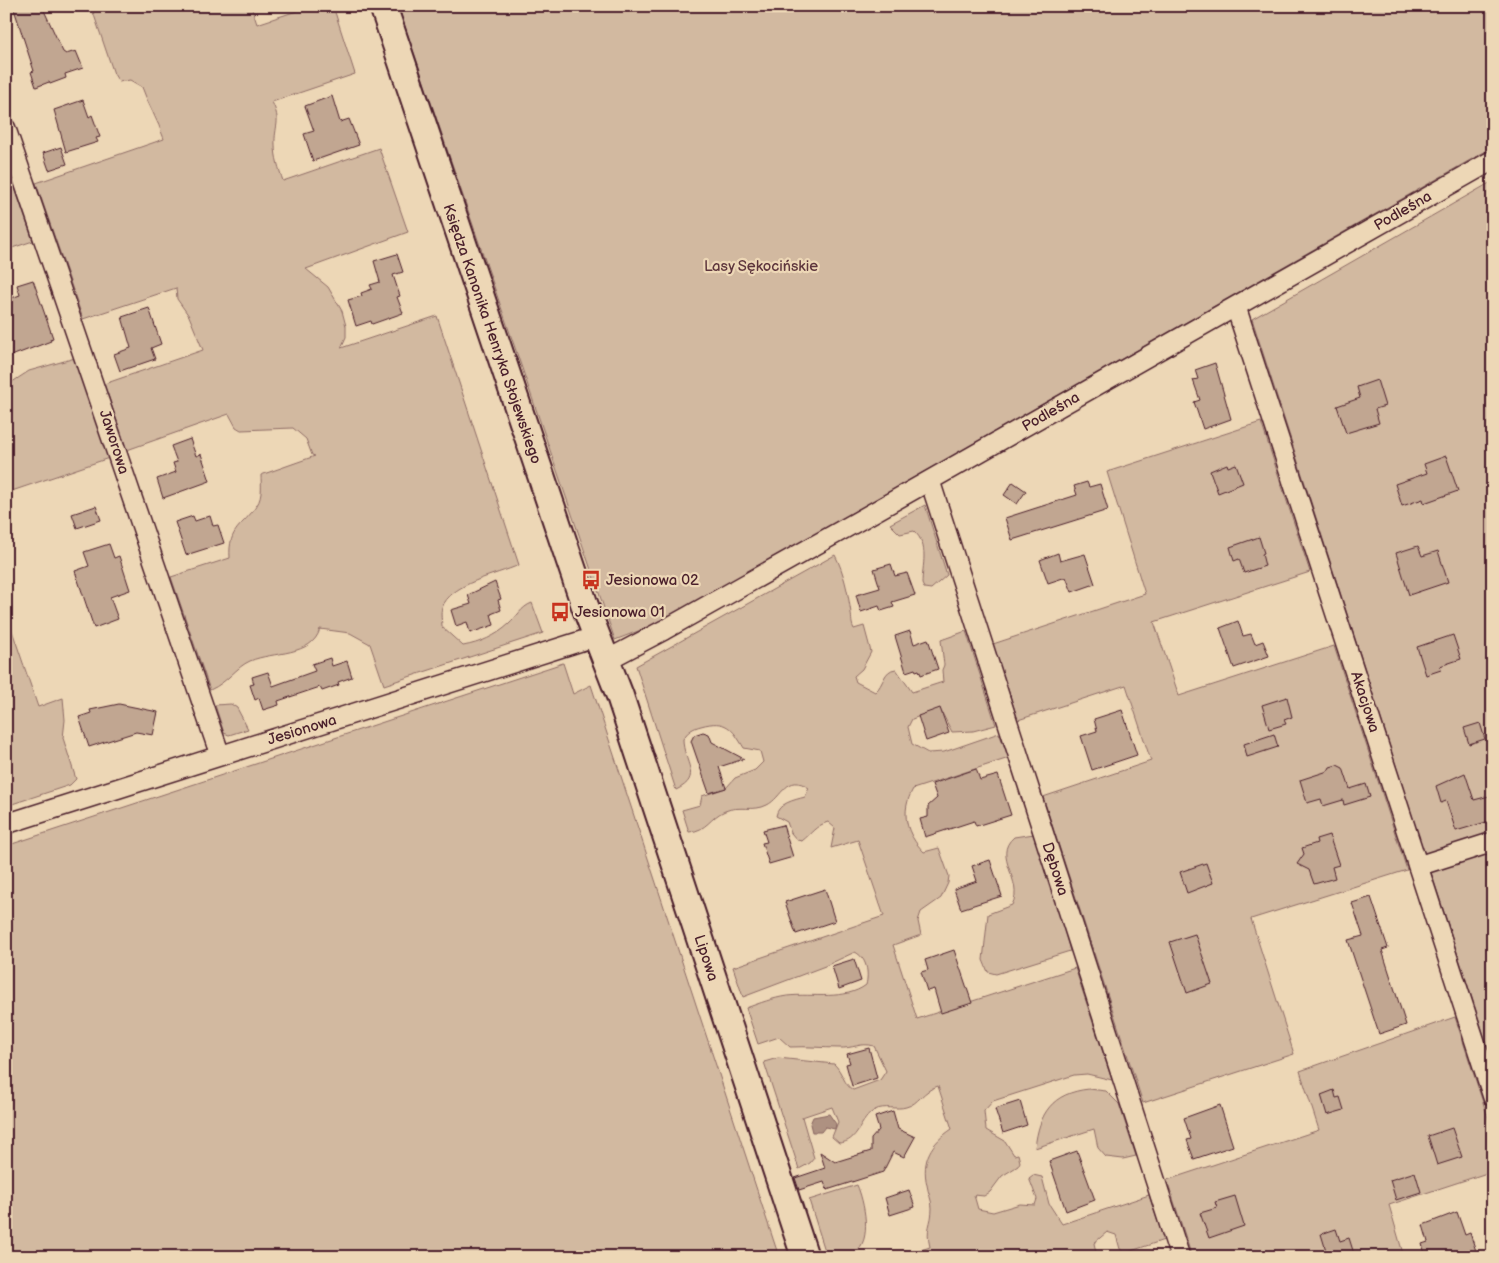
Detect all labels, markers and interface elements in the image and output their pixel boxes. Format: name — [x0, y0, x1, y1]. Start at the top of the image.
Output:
street label: Podleśna — [1371, 187, 1435, 235]
street label: Księdza Kanonika Henryka Słojewskiego — [438, 202, 546, 466]
park label: Lasy Sękocińskie — [704, 257, 818, 276]
street label: Podleśna — [1019, 388, 1083, 436]
street label: Jaworowa — [95, 407, 133, 477]
bus stop icon: Jesionowa 02 — [580, 569, 602, 591]
place label: Jesionowa 02 — [606, 571, 699, 590]
bus stop icon: Jesionowa 01 — [549, 601, 571, 623]
place label: Jesionowa 01 — [575, 603, 665, 622]
street label: Akacjowa — [1346, 669, 1384, 735]
street label: Jesionowa — [265, 711, 339, 749]
street label: Dębowa — [1037, 840, 1073, 898]
street label: Lipowa — [690, 932, 722, 984]

